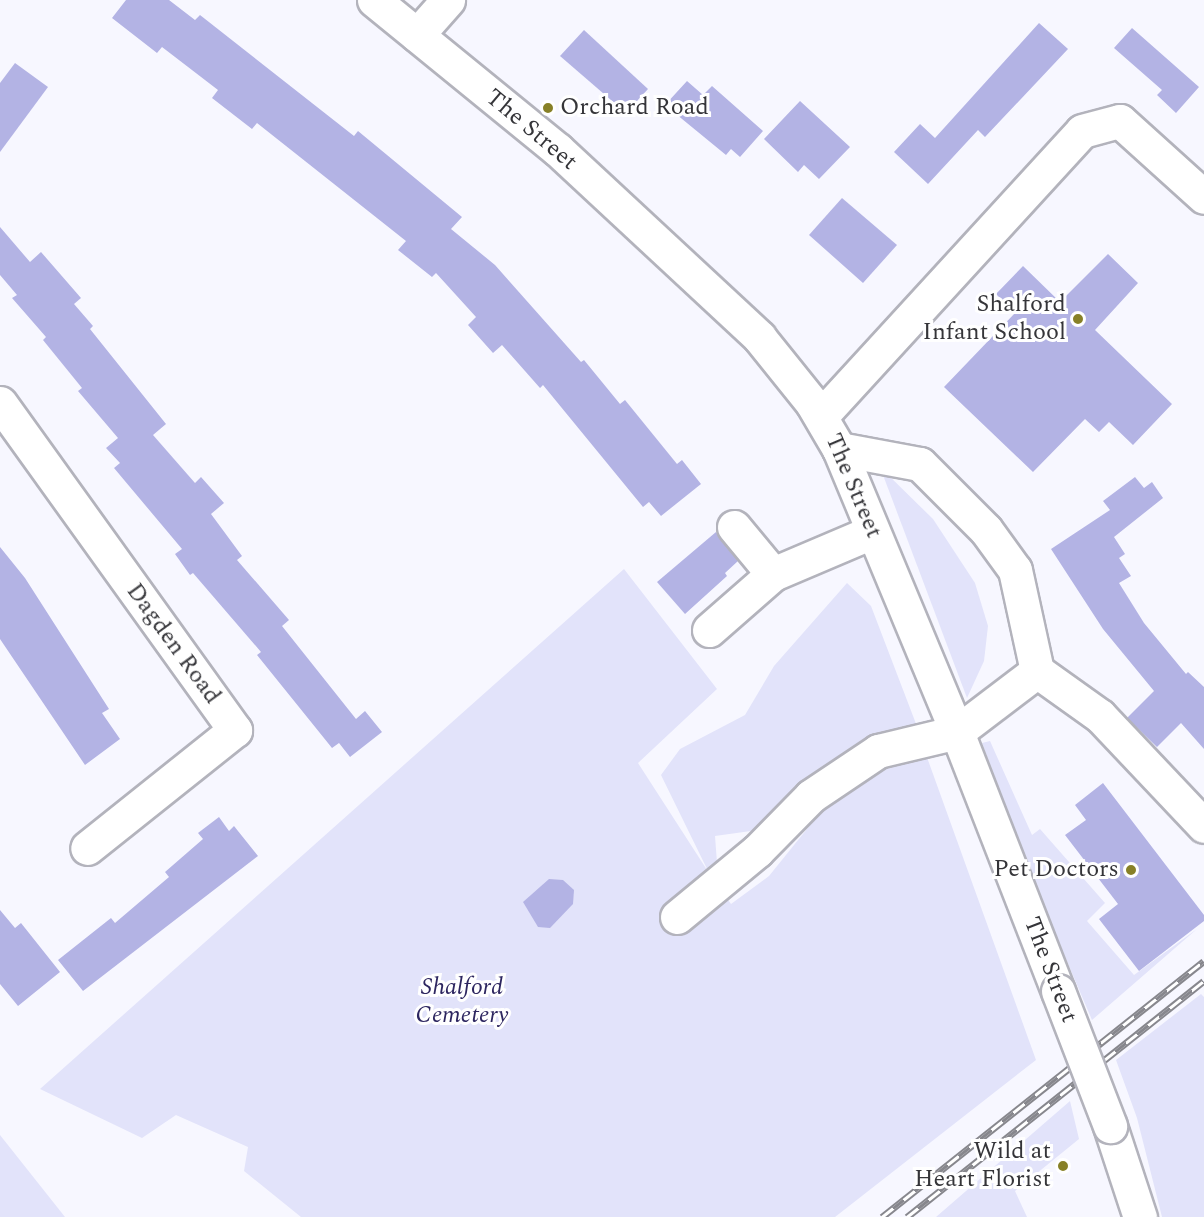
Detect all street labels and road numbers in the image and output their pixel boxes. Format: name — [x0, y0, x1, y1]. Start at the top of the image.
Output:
street label: The Street — [479, 83, 583, 177]
street label: The Street — [818, 429, 888, 543]
street label: Dagden Road — [120, 578, 226, 710]
street label: The Street — [1017, 913, 1083, 1027]

